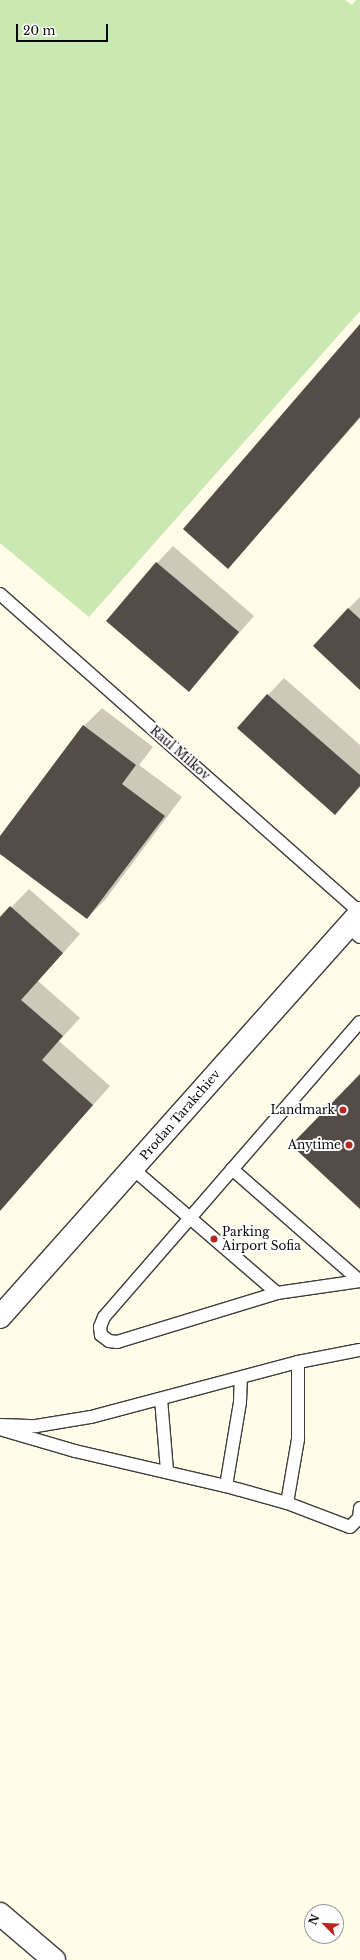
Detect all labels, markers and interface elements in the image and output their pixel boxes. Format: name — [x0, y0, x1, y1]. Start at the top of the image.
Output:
scale bar — [18, 16, 110, 42]
text: 20 m — [23, 23, 55, 38]
street label: Raul Milkov — [147, 723, 213, 783]
street label: Prodan Tarakchiev — [137, 1067, 223, 1163]
place label: Landmark — [271, 1103, 335, 1117]
marker: Landmark — [338, 1105, 348, 1115]
place label: Anytime — [288, 1138, 341, 1152]
marker: Anytime — [344, 1140, 354, 1150]
place label: Parking Airport Sofia — [222, 1225, 301, 1253]
marker: Parking Airport Sofia — [209, 1234, 219, 1244]
north arrow — [304, 1904, 344, 1944]
text: N — [305, 1912, 322, 1927]

